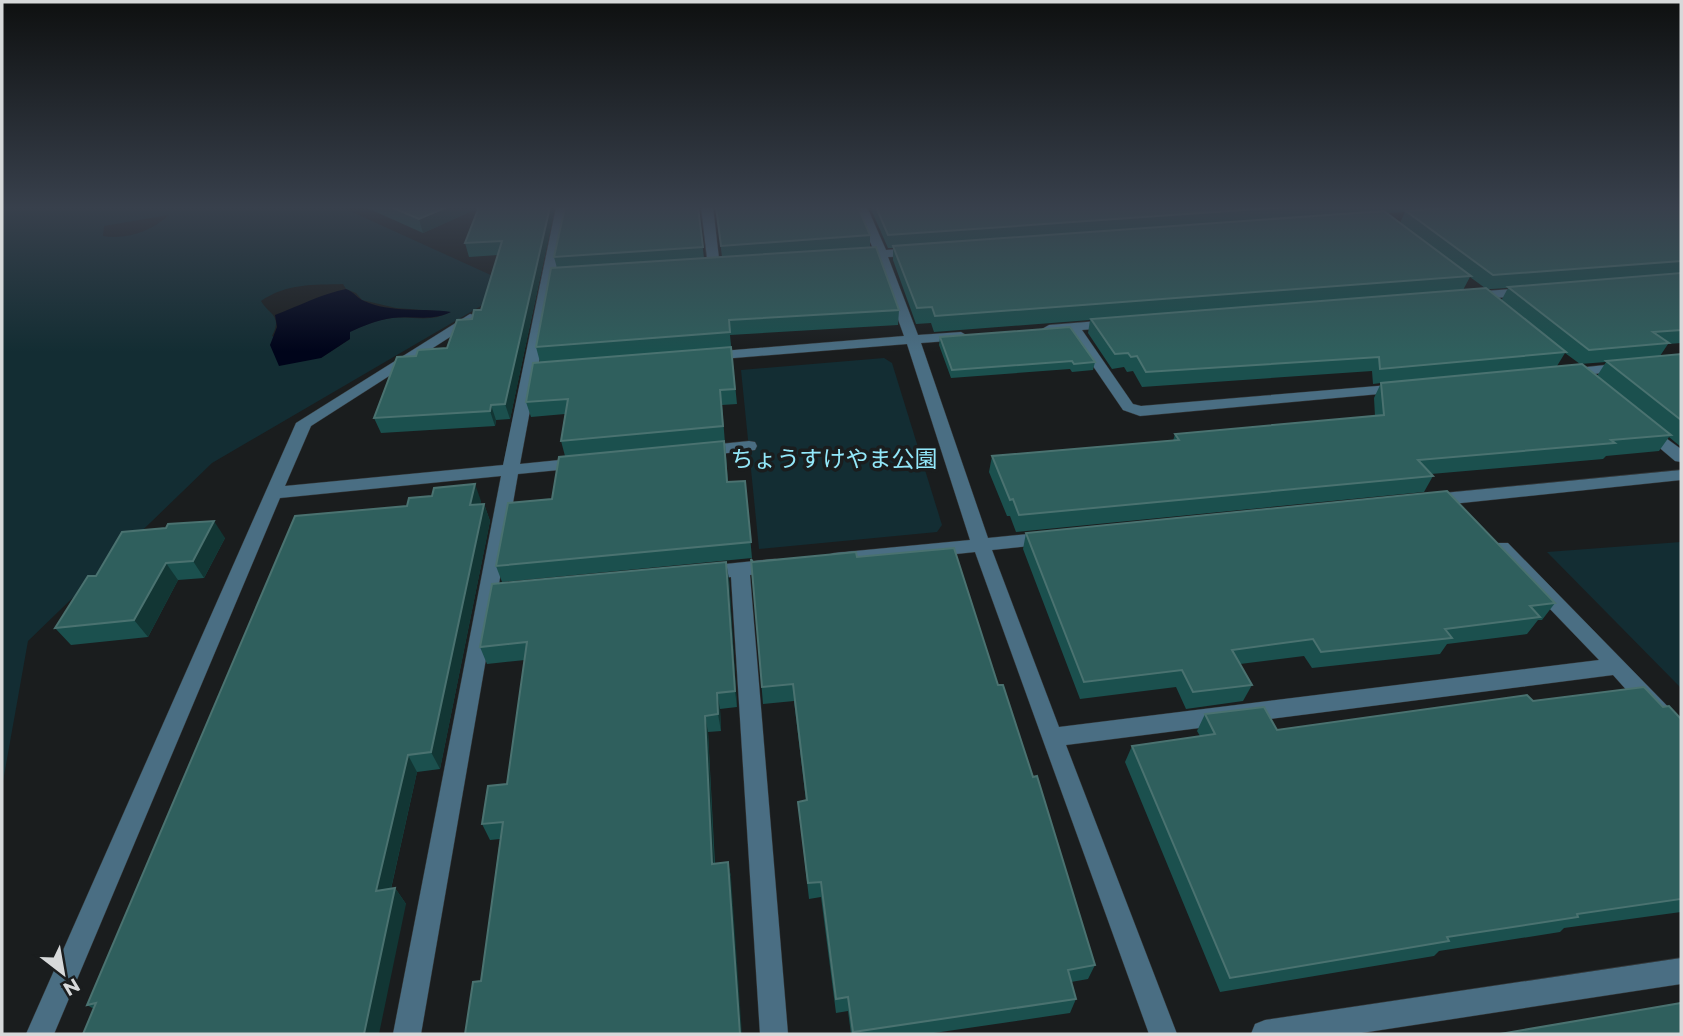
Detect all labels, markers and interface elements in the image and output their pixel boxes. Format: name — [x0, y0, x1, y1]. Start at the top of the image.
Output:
park label: ちょうすけやま公園 — [731, 445, 938, 473]
north arrow — [28, 938, 98, 1008]
text: N — [59, 973, 84, 1001]

